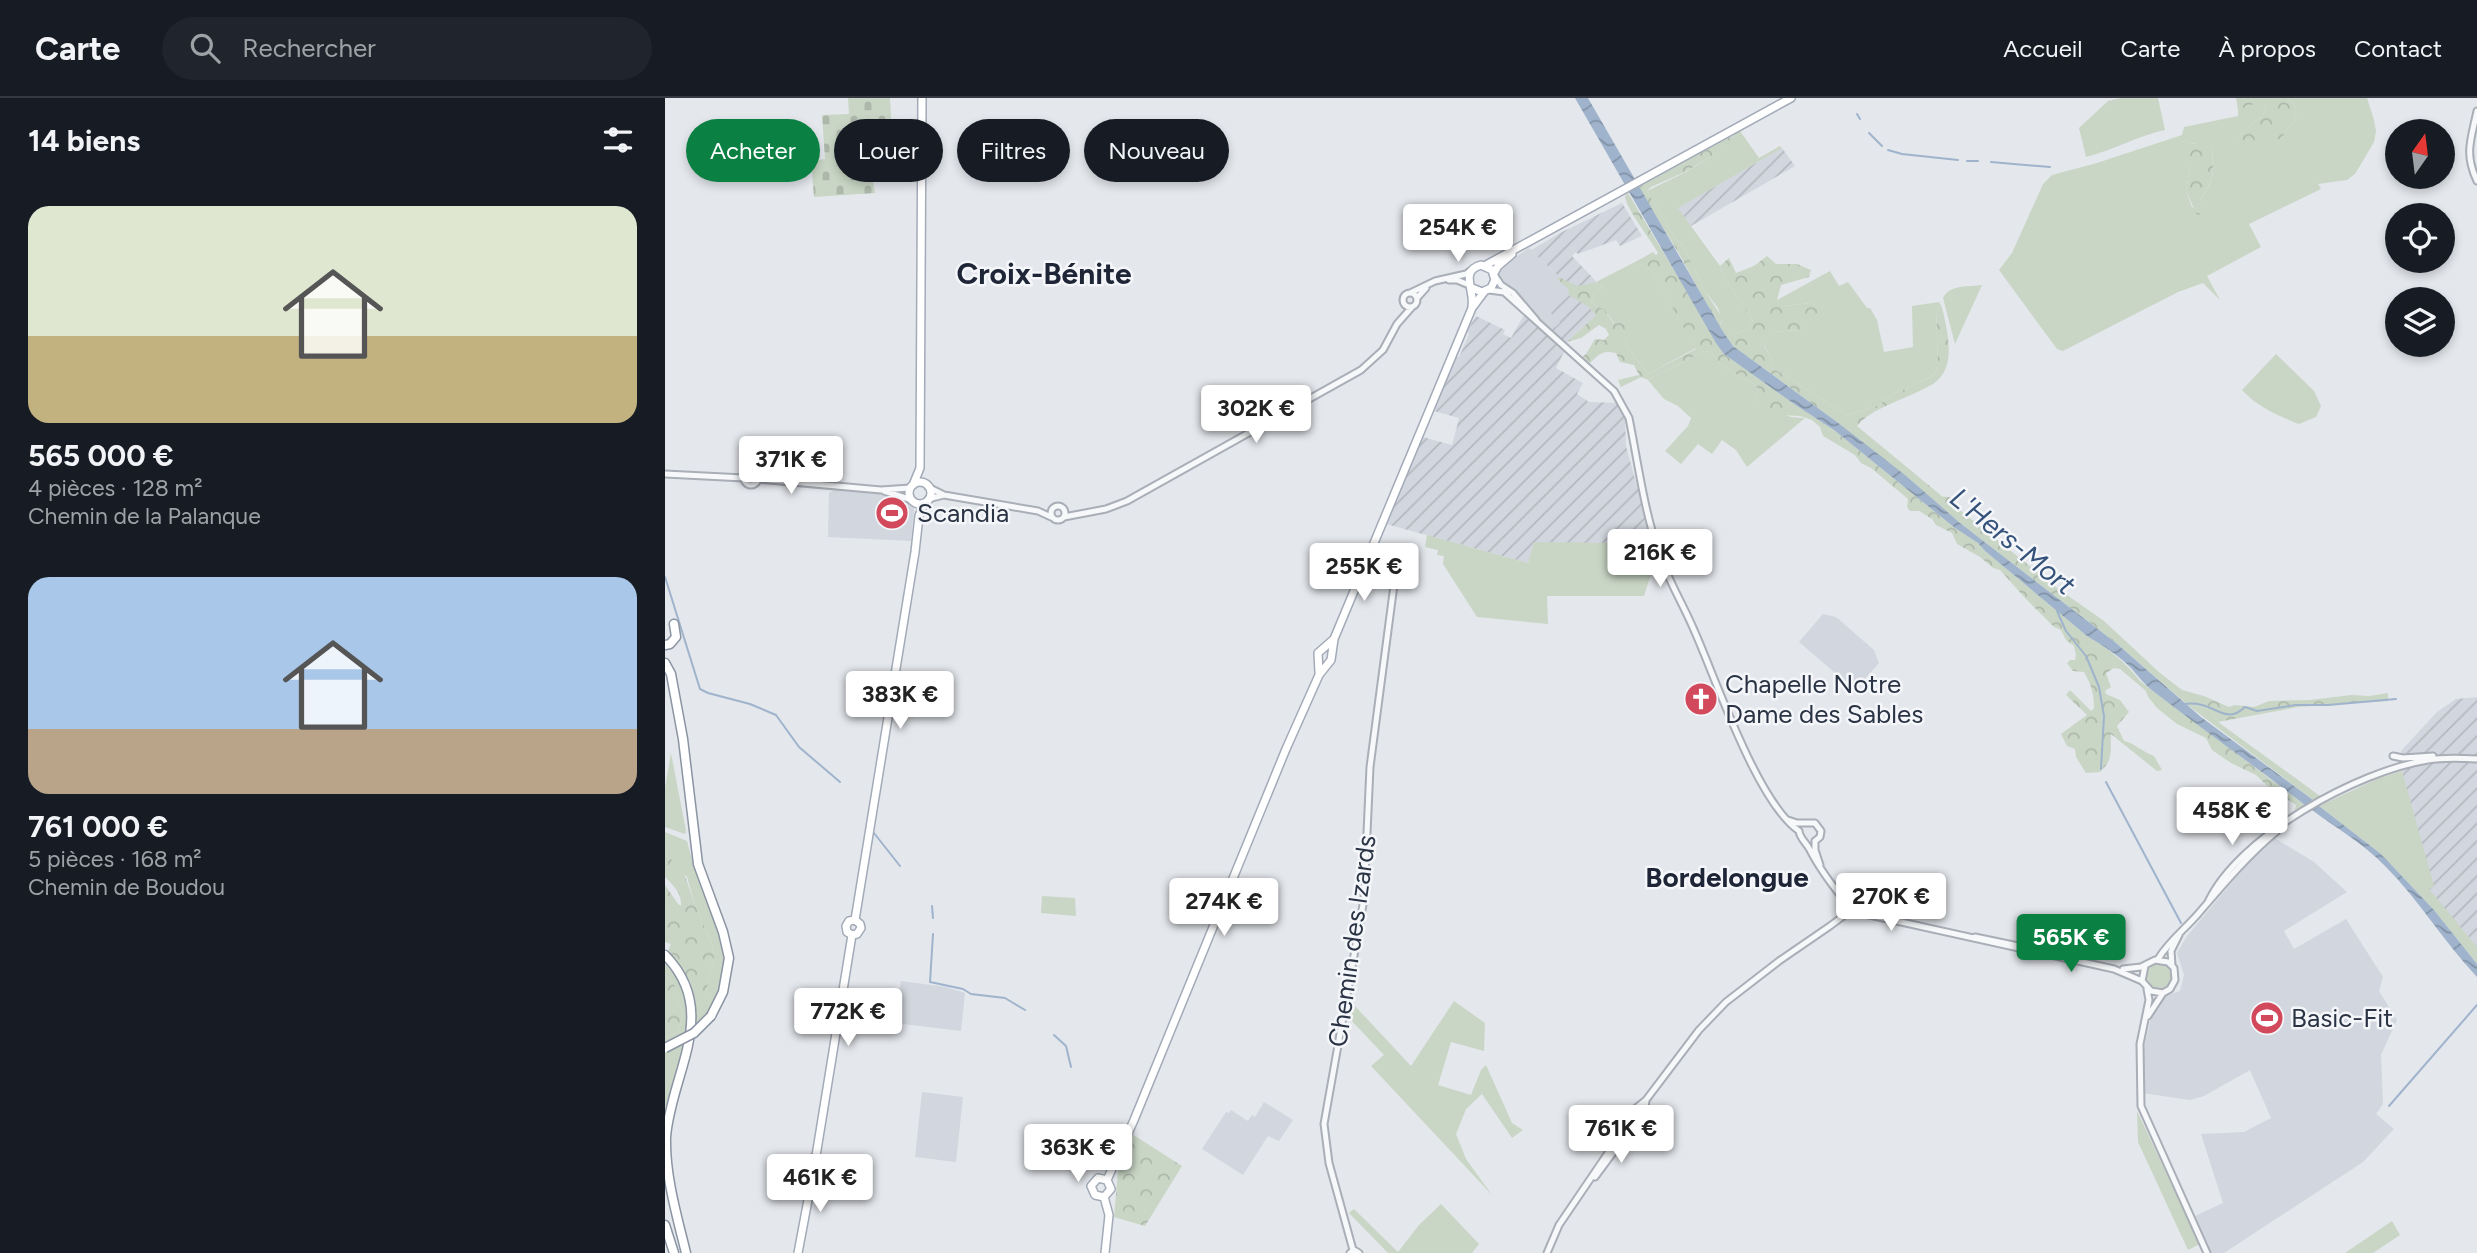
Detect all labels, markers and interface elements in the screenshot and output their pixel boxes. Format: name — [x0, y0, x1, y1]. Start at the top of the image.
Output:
search box — [162, 17, 652, 80]
text: Carte — [35, 29, 120, 68]
icon: search — [186, 29, 224, 67]
text: Rechercher — [242, 32, 376, 64]
text: Accueil — [2003, 34, 2083, 63]
text: Carte — [2121, 34, 2180, 63]
text: À propos — [2218, 34, 2316, 63]
text: Contact — [2354, 34, 2442, 63]
chip: Acheter — [686, 119, 820, 182]
chip: Louer — [834, 119, 943, 182]
chip: Filtres — [957, 119, 1070, 182]
chip: Nouveau — [1084, 119, 1229, 182]
north arrow — [2385, 119, 2455, 189]
map controls — [2385, 119, 2455, 357]
icon: filters — [599, 121, 637, 159]
text: 14 biens — [28, 122, 140, 159]
button: locate — [2385, 203, 2455, 273]
pin: 254K € — [1401, 204, 1515, 264]
text: 254K € — [1419, 213, 1497, 241]
icon: home — [270, 251, 396, 377]
district label: Croix-Bénite — [956, 255, 1132, 292]
button: layers — [2385, 287, 2455, 357]
pin: 302K € — [1199, 386, 1313, 445]
text: 302K € — [1217, 394, 1295, 422]
pin: 371K € — [734, 436, 848, 496]
text: 565 000 € — [28, 437, 174, 474]
text: 371K € — [755, 445, 827, 473]
text: 4 pièces · 128 m² — [28, 474, 202, 502]
water label: L'Hers-Mort — [1944, 480, 2083, 602]
sports icon: Scandia — [873, 494, 911, 532]
place label: Scandia — [917, 497, 1009, 529]
text: Chemin de la Palanque — [28, 502, 261, 530]
pin: 216K € — [1603, 530, 1717, 589]
text: 216K € — [1623, 538, 1697, 566]
pin: 255K € — [1307, 544, 1421, 603]
text: 255K € — [1326, 552, 1402, 580]
icon: home — [270, 622, 396, 748]
place label: Chapelle Notre Dame des Sables — [1725, 668, 1923, 730]
pin: 383K € — [843, 672, 957, 731]
text: 383K € — [862, 680, 938, 708]
church icon: Chapelle Notre Dame des Sables — [1682, 680, 1720, 718]
pin: 458K € — [2175, 788, 2289, 847]
text: 458K € — [2193, 796, 2271, 824]
text: 761 000 € — [28, 808, 168, 845]
street label: Chemin des Izards — [1321, 833, 1383, 1049]
text: 5 pièces · 168 m² — [28, 845, 202, 873]
district label: Bordelongue — [1645, 860, 1809, 894]
text: Chemin de Boudou — [28, 873, 225, 901]
pin: 270K € — [1834, 874, 1948, 933]
pin: 274K € — [1167, 878, 1281, 938]
text: 270K € — [1852, 882, 1930, 910]
text: 274K € — [1185, 887, 1263, 915]
pin: 565K € — [2014, 914, 2128, 974]
text: 565K € — [2033, 923, 2109, 951]
pin: 772K € — [791, 988, 905, 1048]
text: 772K € — [810, 997, 886, 1025]
sports icon: Basic-Fit — [2248, 999, 2286, 1037]
place label: Basic-Fit — [2291, 1002, 2393, 1034]
pin: 761K € — [1564, 1105, 1678, 1165]
text: 761K € — [1585, 1114, 1657, 1142]
pin: 363K € — [1021, 1124, 1135, 1184]
text: 363K € — [1040, 1133, 1116, 1161]
pin: 461K € — [763, 1154, 877, 1214]
text: 461K € — [783, 1163, 857, 1191]

